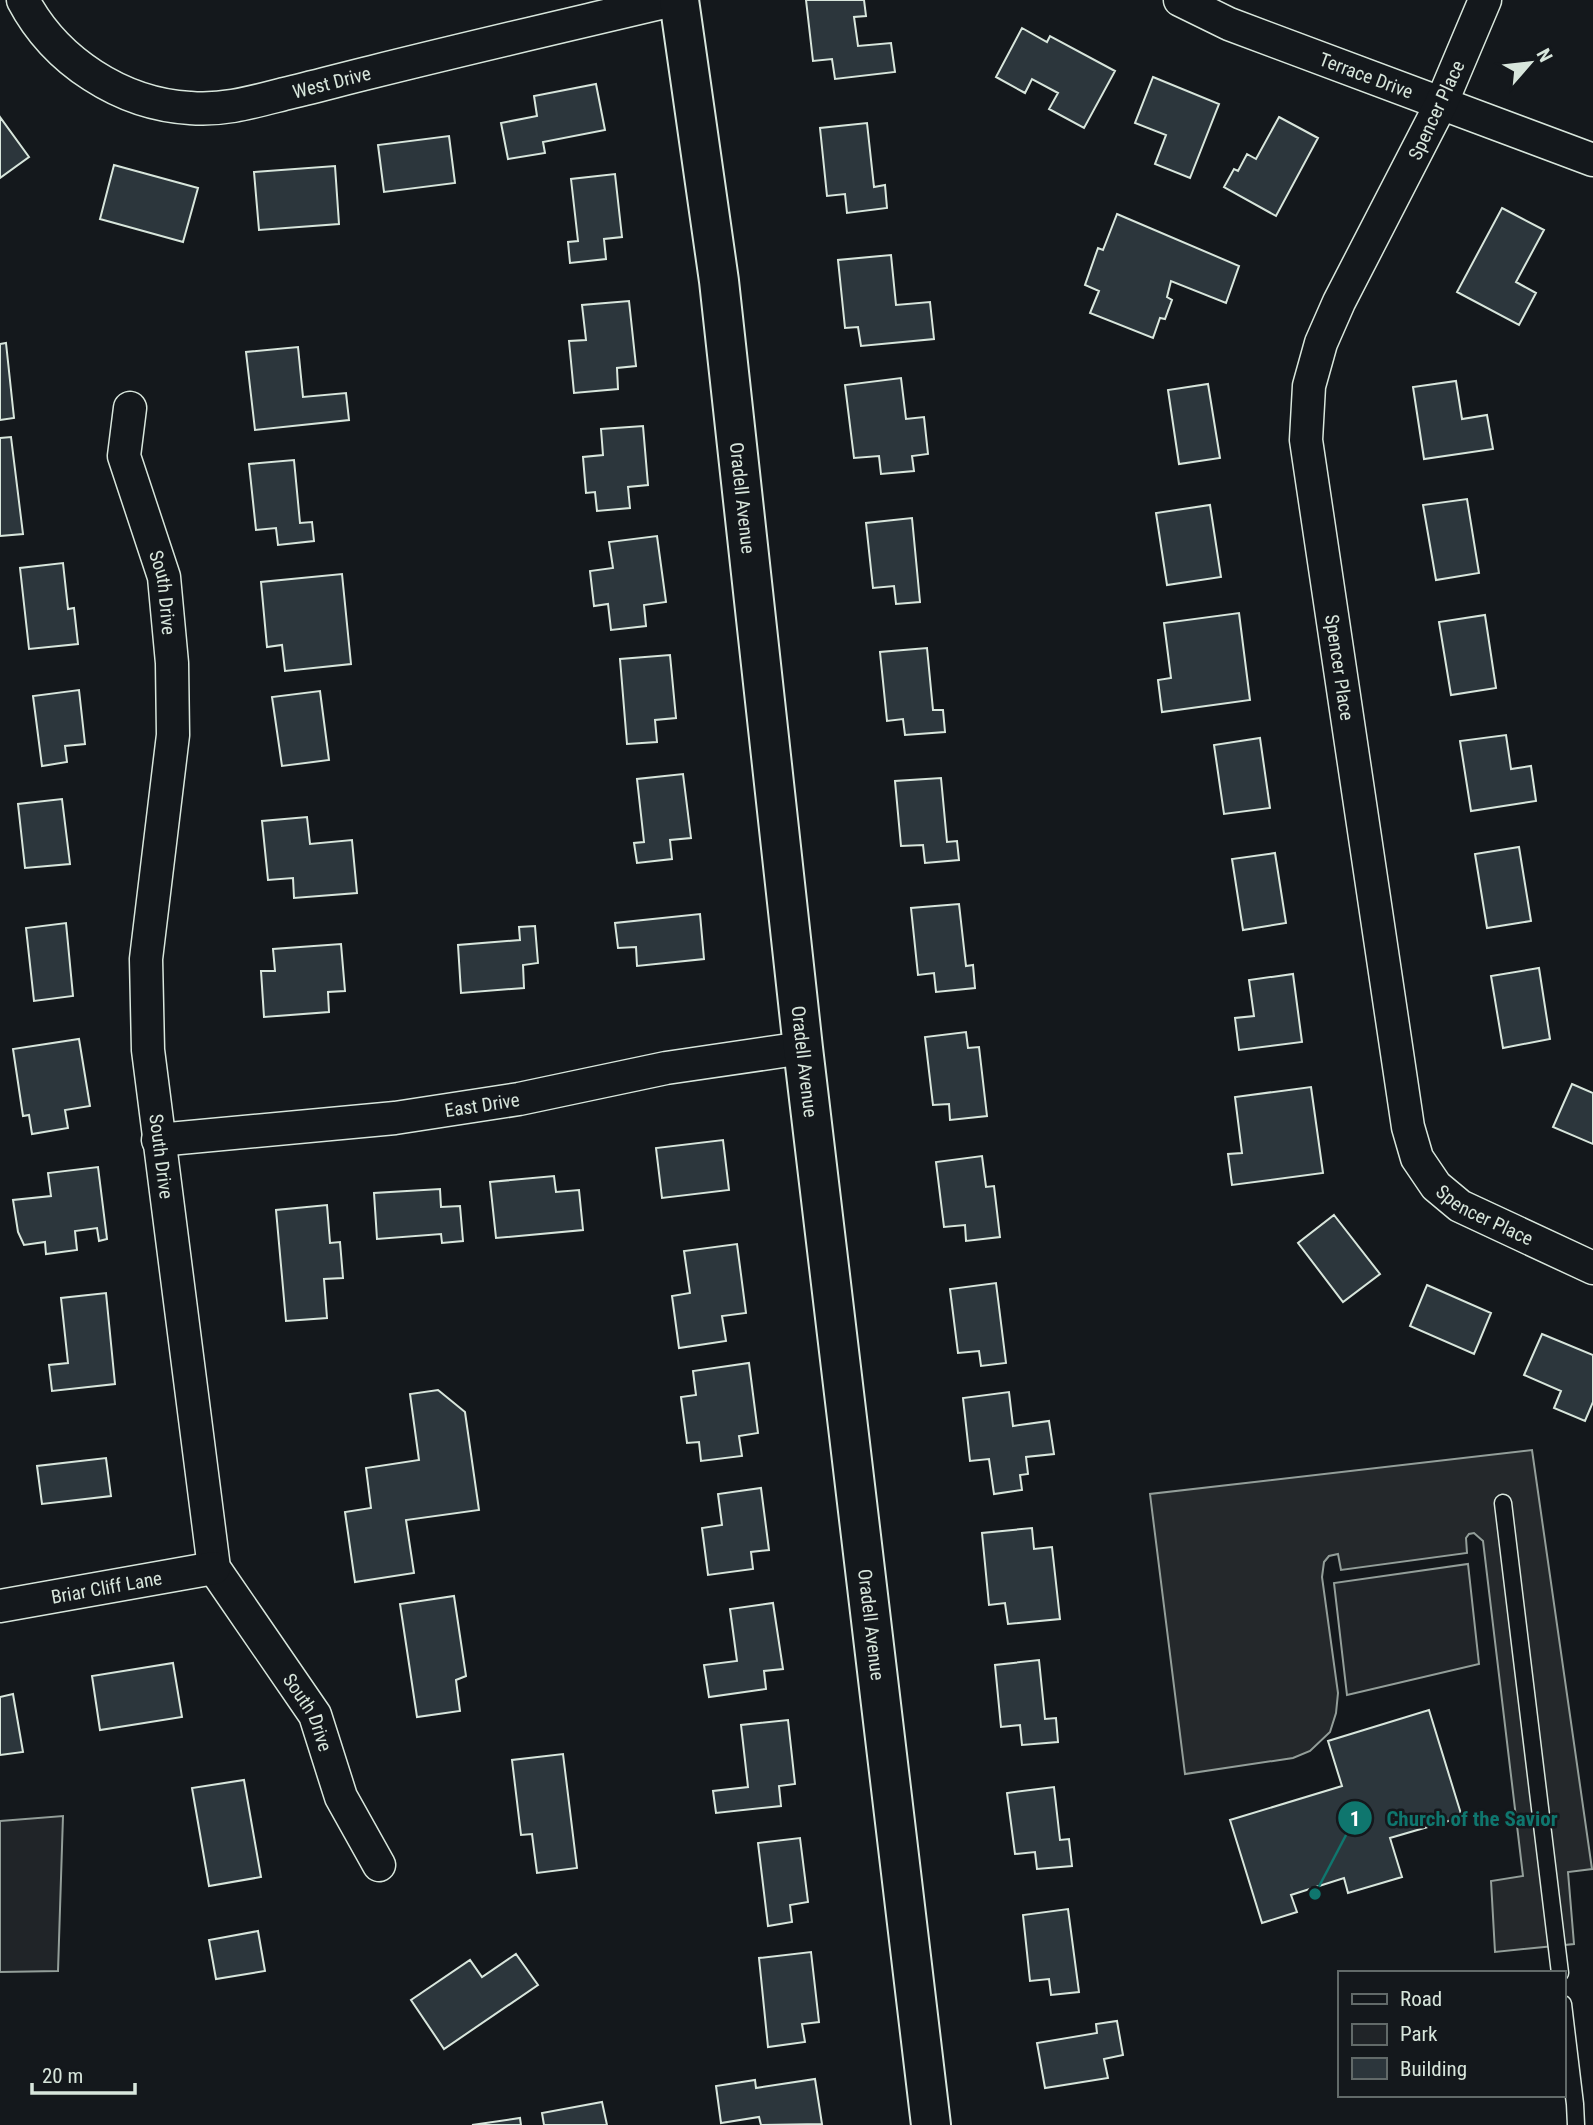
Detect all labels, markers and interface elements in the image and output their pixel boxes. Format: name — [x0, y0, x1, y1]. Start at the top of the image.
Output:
north arrow — [1495, 28, 1565, 98]
text: N — [1532, 45, 1557, 66]
street label: Terrace Drive — [1316, 48, 1416, 104]
street label: Spencer Place — [1403, 57, 1469, 163]
street label: West Drive — [290, 62, 373, 104]
street label: Oradell Avenue — [725, 441, 760, 555]
street label: South Drive — [144, 547, 180, 636]
street label: Spencer Place — [1320, 613, 1358, 722]
street label: Oradell Avenue — [786, 1005, 822, 1119]
street label: East Drive — [443, 1088, 521, 1122]
street label: South Drive — [144, 1112, 178, 1200]
street label: Spencer Place — [1431, 1180, 1537, 1250]
street label: Briar Cliff Lane — [49, 1566, 164, 1609]
street label: Oradell Avenue — [853, 1568, 889, 1682]
street label: South Drive — [278, 1669, 337, 1754]
callout: Church of the Savior — [1337, 1797, 1571, 1839]
text: 1 — [1350, 1807, 1360, 1831]
text: Church of the Savior — [1386, 1807, 1558, 1831]
legend — [1338, 1971, 1565, 2097]
text: Road — [1400, 1987, 1442, 2011]
text: Park — [1400, 2022, 1438, 2046]
scale bar — [32, 2052, 135, 2096]
text: Building — [1400, 2057, 1467, 2081]
text: 20 m — [42, 2064, 83, 2088]

